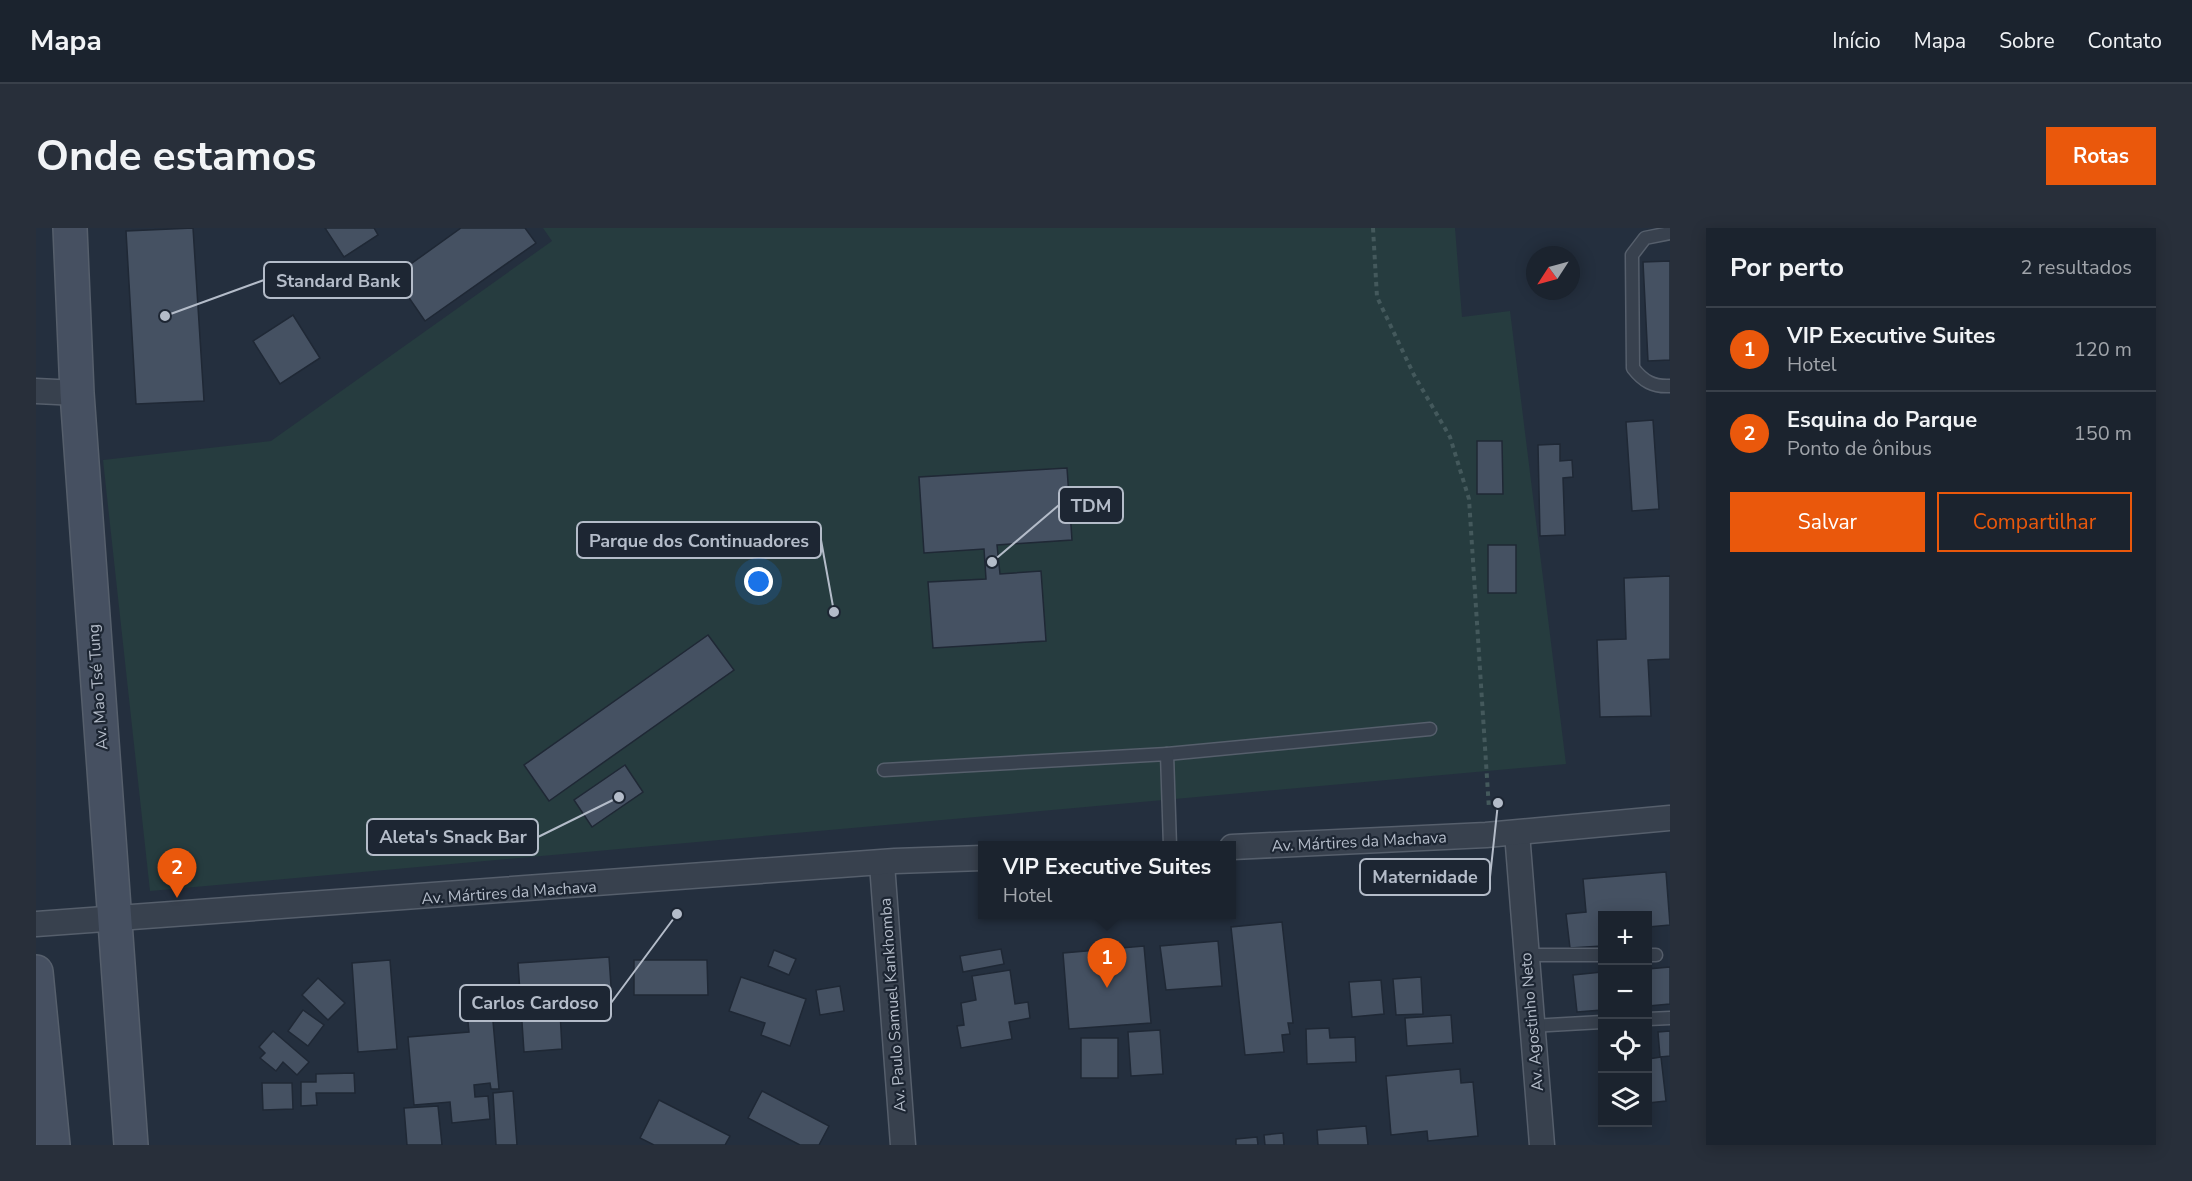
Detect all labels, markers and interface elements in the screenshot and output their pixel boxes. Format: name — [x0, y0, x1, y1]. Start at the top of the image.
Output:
text: Mapa — [30, 22, 102, 60]
text: Início — [1832, 27, 1881, 55]
text: Mapa — [1914, 27, 1966, 55]
text: Sobre — [1999, 27, 2055, 55]
text: Contato — [2088, 27, 2162, 55]
button: Rotas — [2046, 127, 2156, 185]
text: Onde estamos — [36, 128, 317, 185]
north arrow — [1526, 246, 1580, 300]
text: Por perto — [1730, 250, 1844, 285]
text: 2 resultados — [2021, 254, 2132, 281]
callout: Standard Bank — [264, 262, 412, 298]
text: Standard Bank — [276, 269, 400, 293]
text: VIP Executive Suites — [1787, 321, 1996, 351]
text: 1 — [1744, 336, 1756, 363]
text: 120 m — [2074, 336, 2132, 363]
text: Hotel — [1787, 351, 1837, 378]
text: Esquina do Parque — [1787, 405, 1977, 435]
text: 2 — [1744, 420, 1756, 447]
text: 150 m — [2074, 420, 2132, 447]
text: Ponto de ônibus — [1787, 435, 1932, 462]
callout: TDM — [1059, 487, 1123, 523]
button: Salvar — [1730, 492, 1925, 552]
button: Compartilhar — [1937, 492, 2132, 552]
text: TDM — [1071, 494, 1111, 518]
callout: Parque dos Continuadores — [577, 522, 821, 558]
text: Parque dos Continuadores — [589, 529, 809, 553]
your location — [744, 567, 773, 596]
street label: Av. Mao Tsé Tung — [83, 623, 113, 751]
callout: Aleta's Snack Bar — [367, 819, 538, 855]
text: Aleta's Snack Bar — [379, 825, 527, 849]
street label: Av. Mártires da Machava — [1271, 826, 1447, 858]
popup — [978, 841, 1236, 919]
pin: 2 — [158, 848, 196, 898]
text: VIP Executive Suites — [1003, 852, 1211, 882]
callout: Maternidade — [1360, 859, 1490, 895]
text: Maternidade — [1372, 865, 1478, 889]
street label: Av. Mártires da Machava — [421, 876, 597, 910]
text: Hotel — [1003, 882, 1052, 909]
street label: Av. Paulo Samuel Kankhomba — [875, 897, 911, 1113]
map controls — [1598, 911, 1652, 1127]
button: + — [1598, 911, 1652, 965]
pin: 1 — [1088, 938, 1126, 988]
street label: Av. Agostinho Neto — [1515, 952, 1549, 1092]
button: − — [1598, 965, 1652, 1019]
callout: Carlos Cardoso — [460, 985, 611, 1021]
text: Carlos Cardoso — [471, 991, 599, 1015]
button: locate — [1598, 1019, 1652, 1073]
button: layers — [1598, 1073, 1652, 1127]

